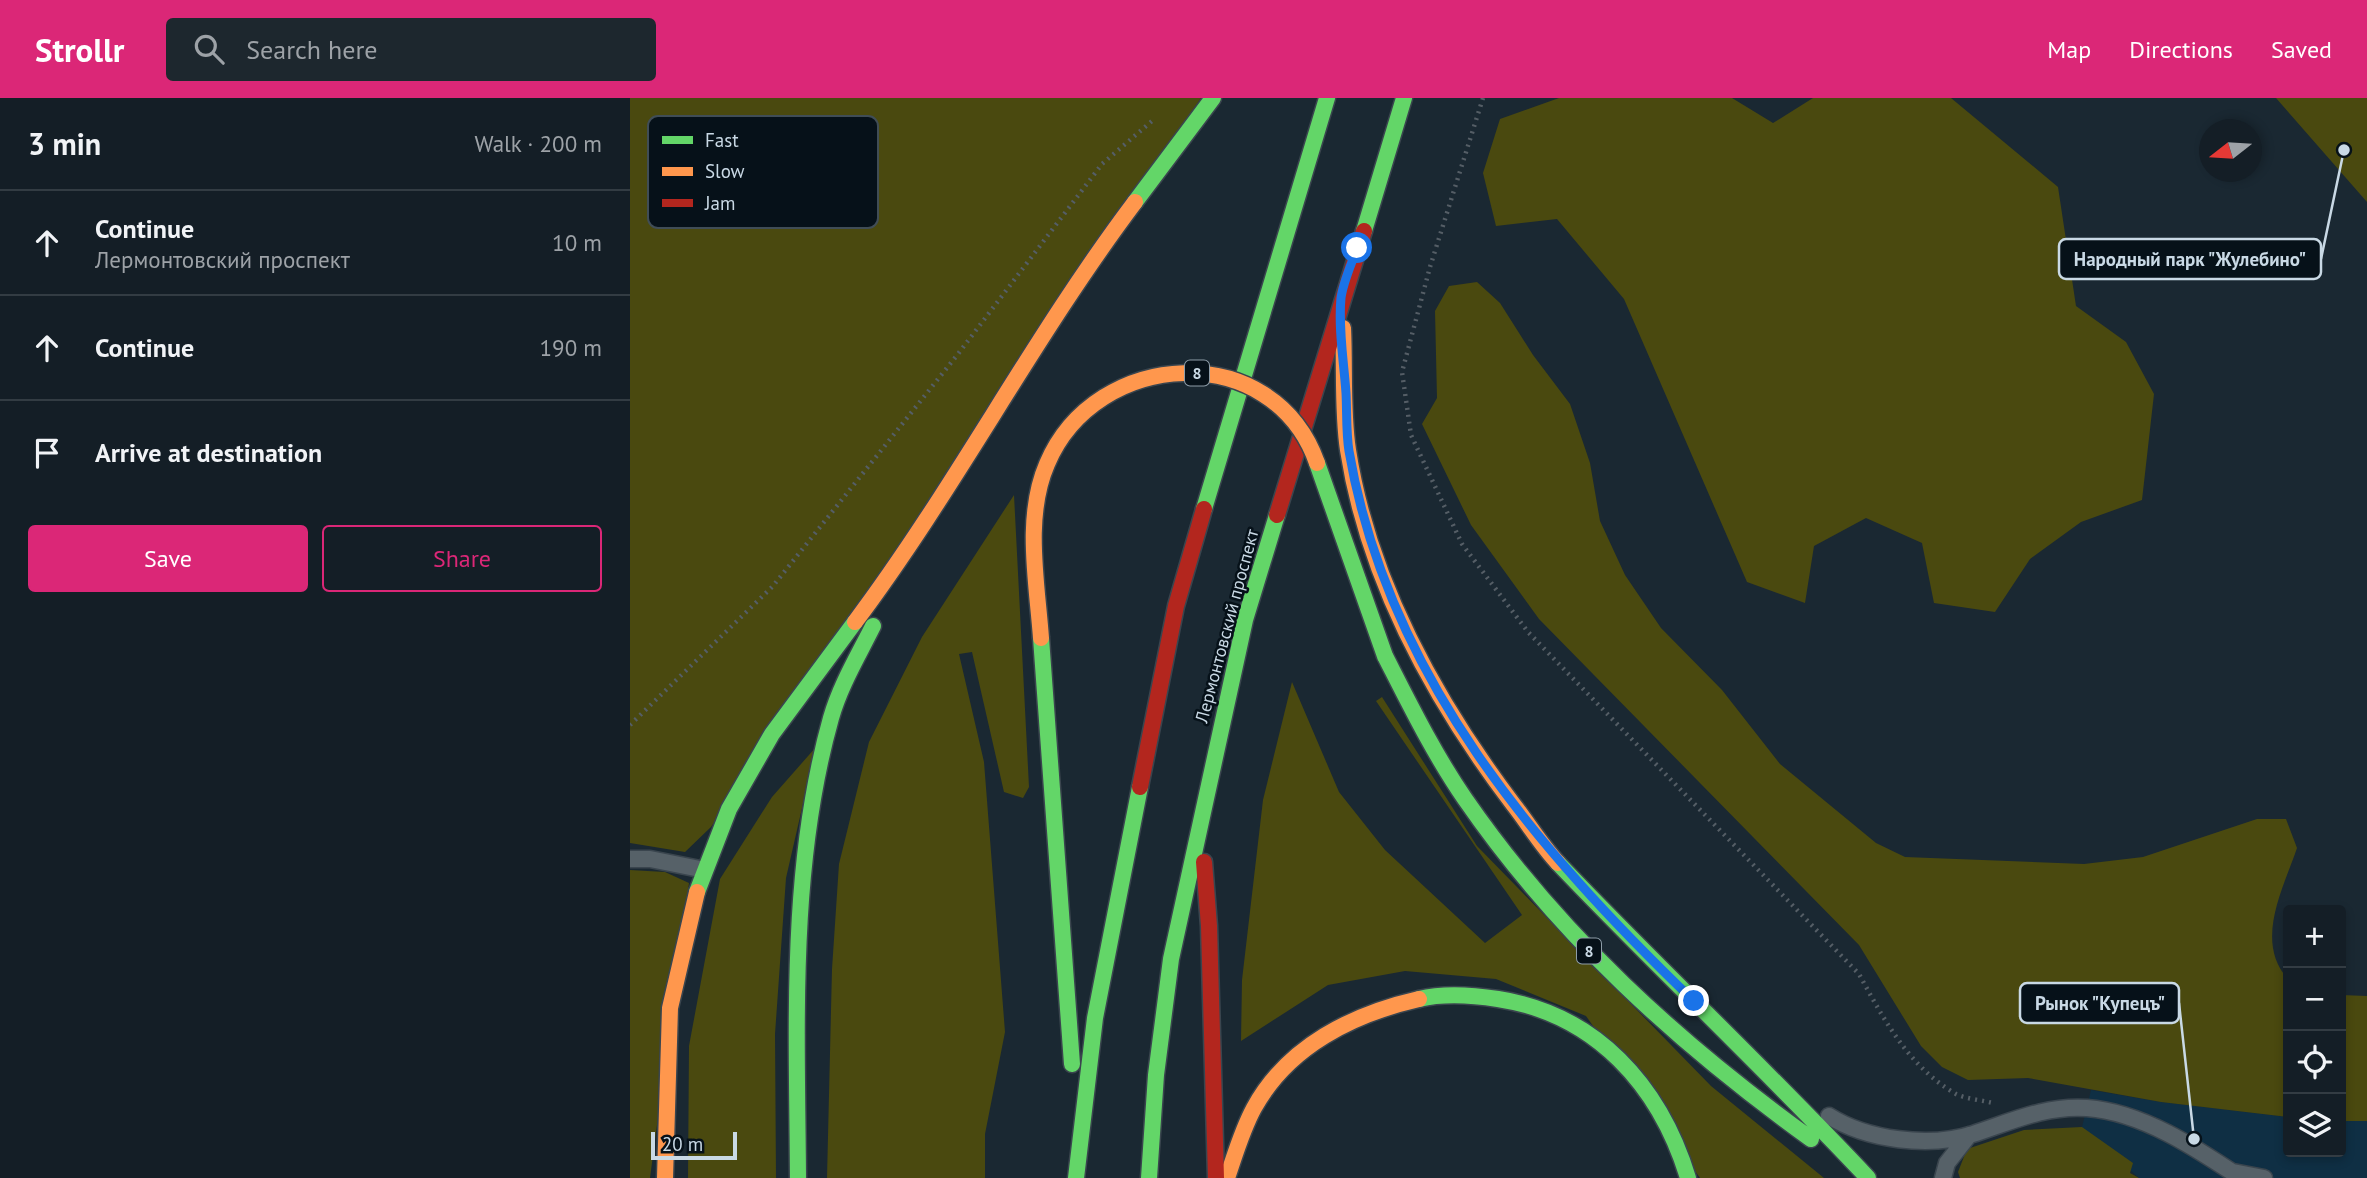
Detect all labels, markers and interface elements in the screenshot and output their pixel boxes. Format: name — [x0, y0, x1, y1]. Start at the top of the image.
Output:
search box — [166, 18, 656, 81]
text: Strollr — [35, 28, 124, 71]
icon: search — [190, 30, 228, 68]
text: Search here — [246, 33, 377, 66]
text: Map — [2047, 34, 2091, 65]
text: Directions — [2129, 34, 2233, 65]
text: Saved — [2271, 34, 2332, 65]
legend — [648, 116, 878, 228]
north arrow — [2199, 119, 2262, 182]
text: 3 min — [28, 124, 101, 163]
text: Fast — [705, 128, 739, 152]
text: Walk · 200 m — [475, 129, 602, 158]
text: Slow — [705, 159, 745, 183]
text: Jam — [704, 191, 735, 215]
text: Continue — [95, 212, 194, 245]
icon: ahead — [28, 224, 66, 262]
text: 10 m — [552, 228, 602, 257]
route start — [1341, 232, 1372, 263]
callout: Народный парк "Жулебино" — [2059, 239, 2321, 279]
text: Лермонтовский проспект — [95, 245, 350, 274]
text: Народный парк "Жулебино" — [2074, 247, 2306, 271]
icon: ahead — [28, 329, 66, 367]
text: Continue — [95, 331, 194, 364]
text: 190 m — [540, 333, 602, 362]
road number: 8 — [1185, 360, 1209, 386]
icon: arrive — [28, 434, 66, 472]
text: Arrive at destination — [95, 436, 322, 469]
button: Save — [28, 525, 308, 592]
button: Share — [322, 525, 602, 592]
street label: Лермонтовский проспект — [1189, 526, 1264, 726]
map controls — [2283, 905, 2346, 1157]
button: + — [2283, 905, 2346, 968]
road number: 8 — [1577, 938, 1601, 964]
button: − — [2283, 968, 2346, 1031]
callout: Рынок "Купецъ" — [2020, 983, 2179, 1023]
route end — [1678, 985, 1709, 1016]
text: Рынок "Купецъ" — [2035, 991, 2165, 1015]
button: locate — [2283, 1031, 2346, 1094]
button: layers — [2283, 1094, 2346, 1157]
scale bar — [651, 1129, 737, 1161]
text: 20 m — [662, 1132, 703, 1156]

